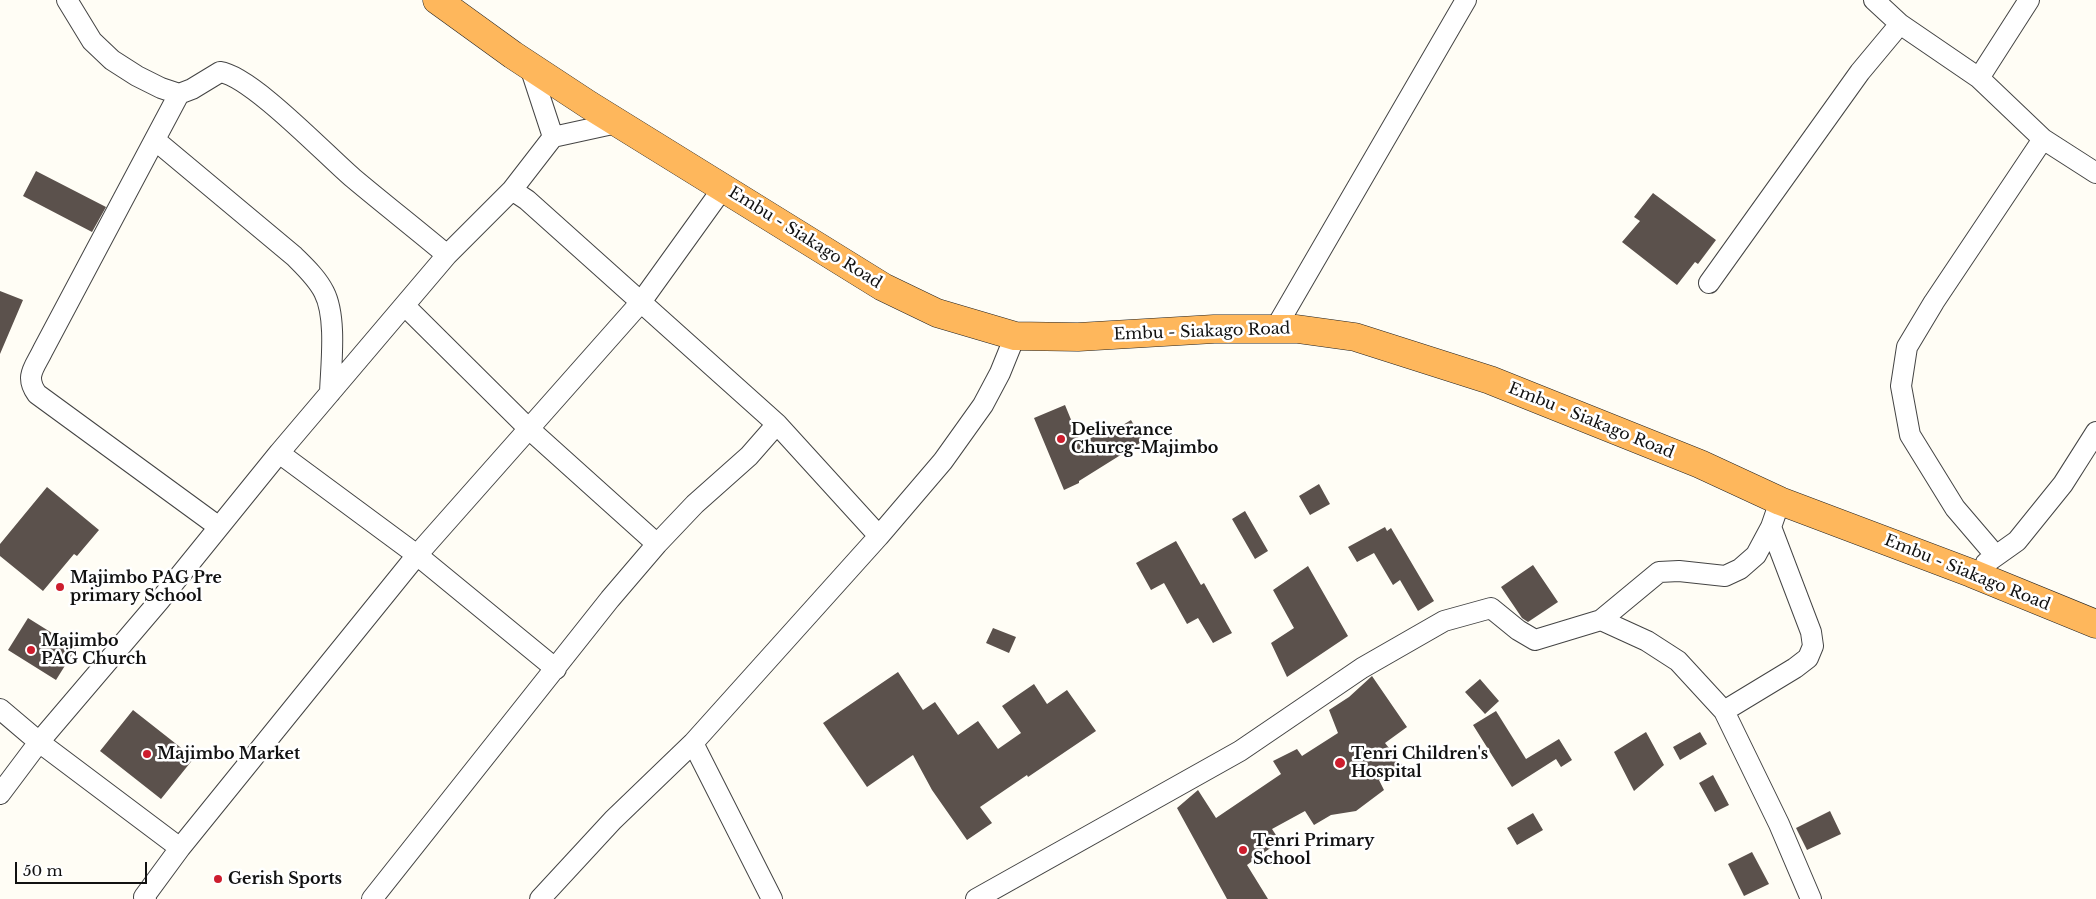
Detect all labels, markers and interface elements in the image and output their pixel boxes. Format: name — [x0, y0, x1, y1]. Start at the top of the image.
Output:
street label: Embu - Siakago Road — [725, 183, 885, 293]
street label: Embu - Siakago Road — [1113, 319, 1291, 345]
street label: Embu - Siakago Road — [1505, 379, 1677, 463]
place label: Deliverance Churcg-Majimbo — [1071, 420, 1218, 458]
marker: Deliverance Churcg-Majimbo — [1055, 433, 1067, 445]
street label: Embu - Siakago Road — [1881, 531, 2053, 615]
place label: Majimbo PAG Pre primary School — [70, 568, 222, 606]
marker: Majimbo PAG Pre primary School — [54, 581, 66, 593]
place label: Majimbo PAG Church — [41, 631, 147, 669]
marker: Majimbo PAG Church — [25, 644, 37, 656]
place label: Majimbo Market — [157, 744, 300, 764]
place label: Tenri Children's Hospital — [1351, 744, 1488, 782]
marker: Majimbo Market — [141, 748, 153, 760]
marker: Tenri Children's Hospital — [1333, 756, 1347, 770]
place label: Tenri Primary School — [1253, 831, 1374, 869]
marker: Tenri Primary School — [1237, 844, 1249, 856]
scale bar — [18, 852, 150, 884]
text: 50 m — [23, 861, 63, 880]
place label: Gerish Sports — [228, 869, 342, 889]
marker: Gerish Sports — [212, 873, 224, 885]

